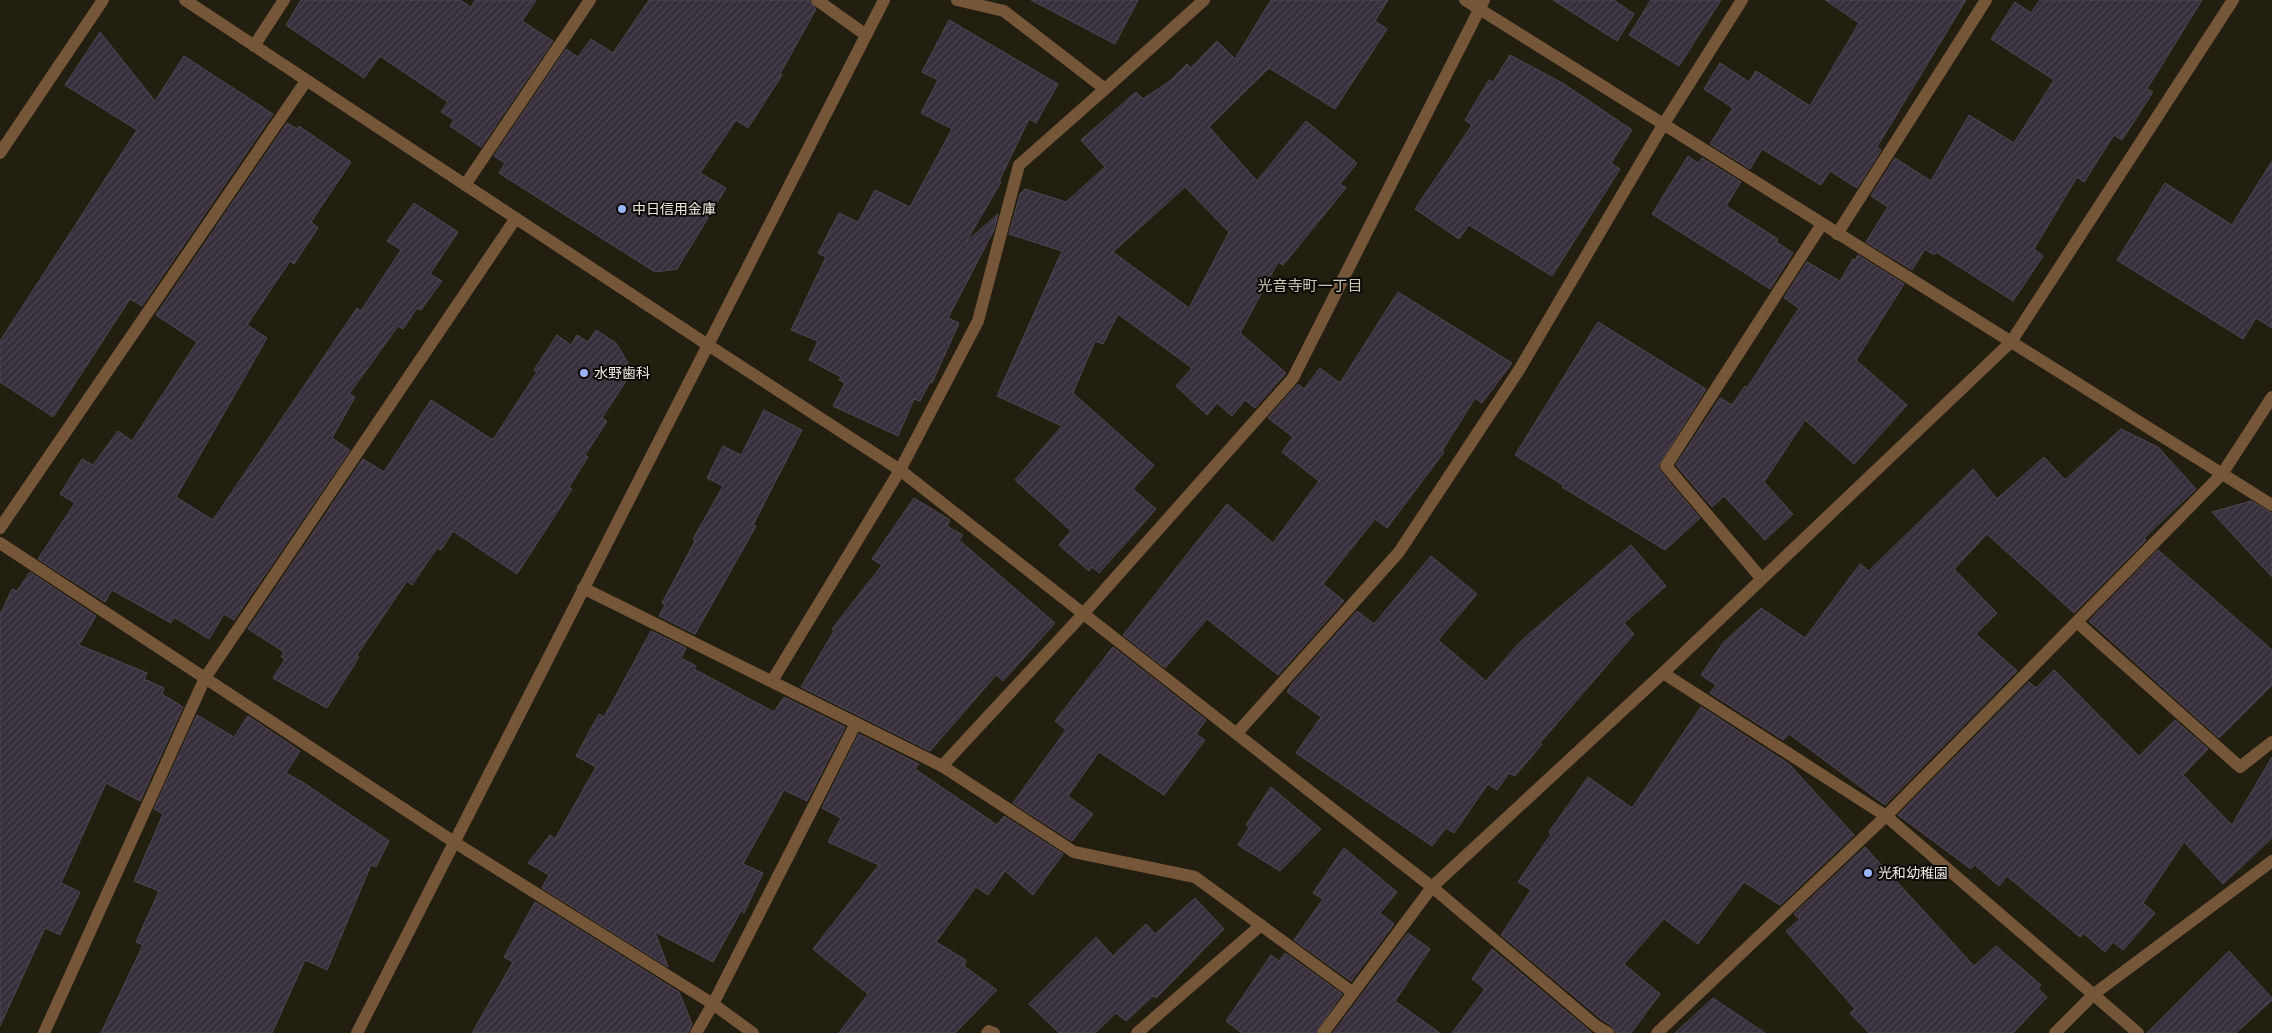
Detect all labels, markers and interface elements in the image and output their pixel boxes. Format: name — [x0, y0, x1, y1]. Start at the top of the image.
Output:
place label: 中日信用金庫 — [632, 201, 716, 217]
marker: 中日信用金庫 — [616, 203, 628, 215]
district label: 光音寺町一丁目 — [1257, 277, 1363, 294]
place label: 水野歯科 — [594, 365, 650, 381]
marker: 水野歯科 — [578, 367, 590, 379]
place label: 光和幼稚園 — [1878, 865, 1948, 881]
marker: 光和幼稚園 — [1862, 867, 1874, 879]

